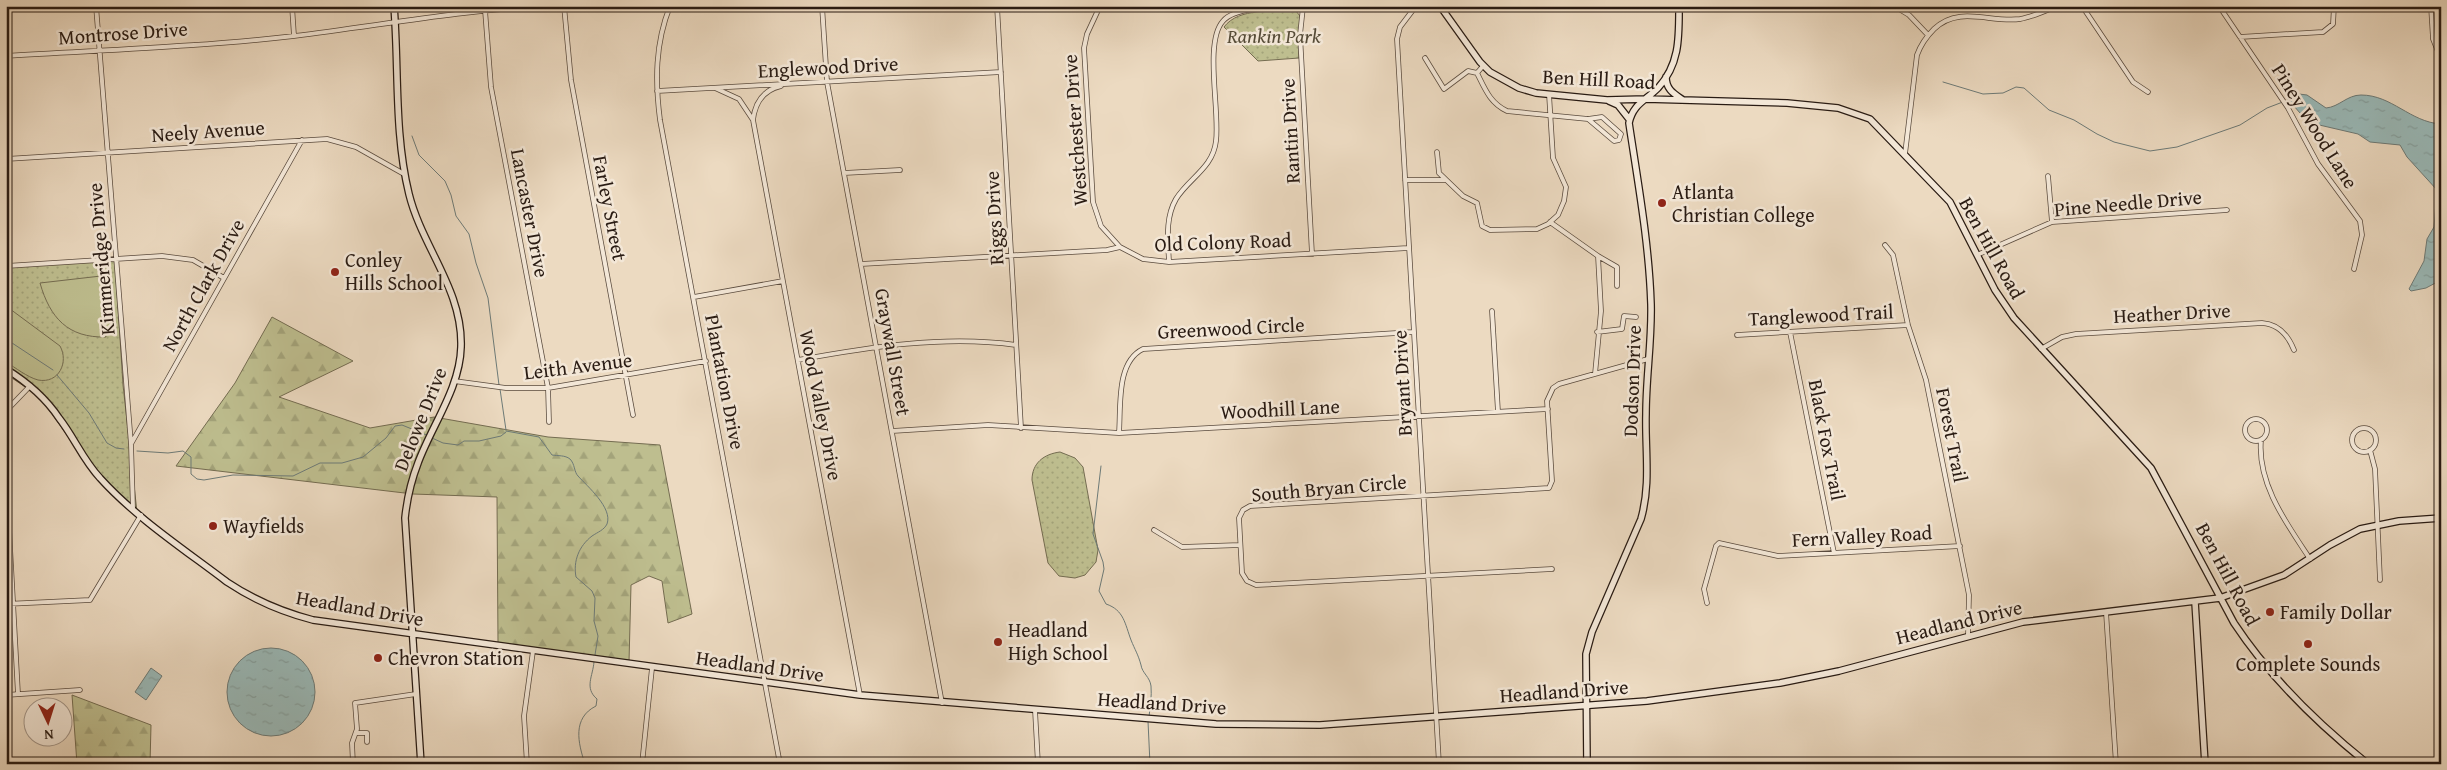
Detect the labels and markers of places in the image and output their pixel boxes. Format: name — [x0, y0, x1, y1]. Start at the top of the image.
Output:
place label: Atlanta Christian College — [1672, 177, 1815, 229]
marker: Atlanta Christian College — [1656, 197, 1668, 209]
place label: Conley Hills School — [345, 245, 443, 297]
marker: Conley Hills School — [329, 266, 341, 278]
place label: Wayfields — [223, 511, 304, 540]
marker: Wayfields — [207, 520, 219, 532]
place label: Family Dollar — [2280, 597, 2392, 626]
marker: Family Dollar — [2264, 606, 2276, 618]
place label: Headland High School — [1008, 615, 1108, 667]
marker: Headland High School — [992, 636, 1004, 648]
marker: Complete Sounds — [2302, 638, 2314, 650]
place label: Chevron Station — [388, 643, 524, 672]
place label: Complete Sounds — [2236, 649, 2380, 678]
marker: Chevron Station — [372, 652, 384, 664]

